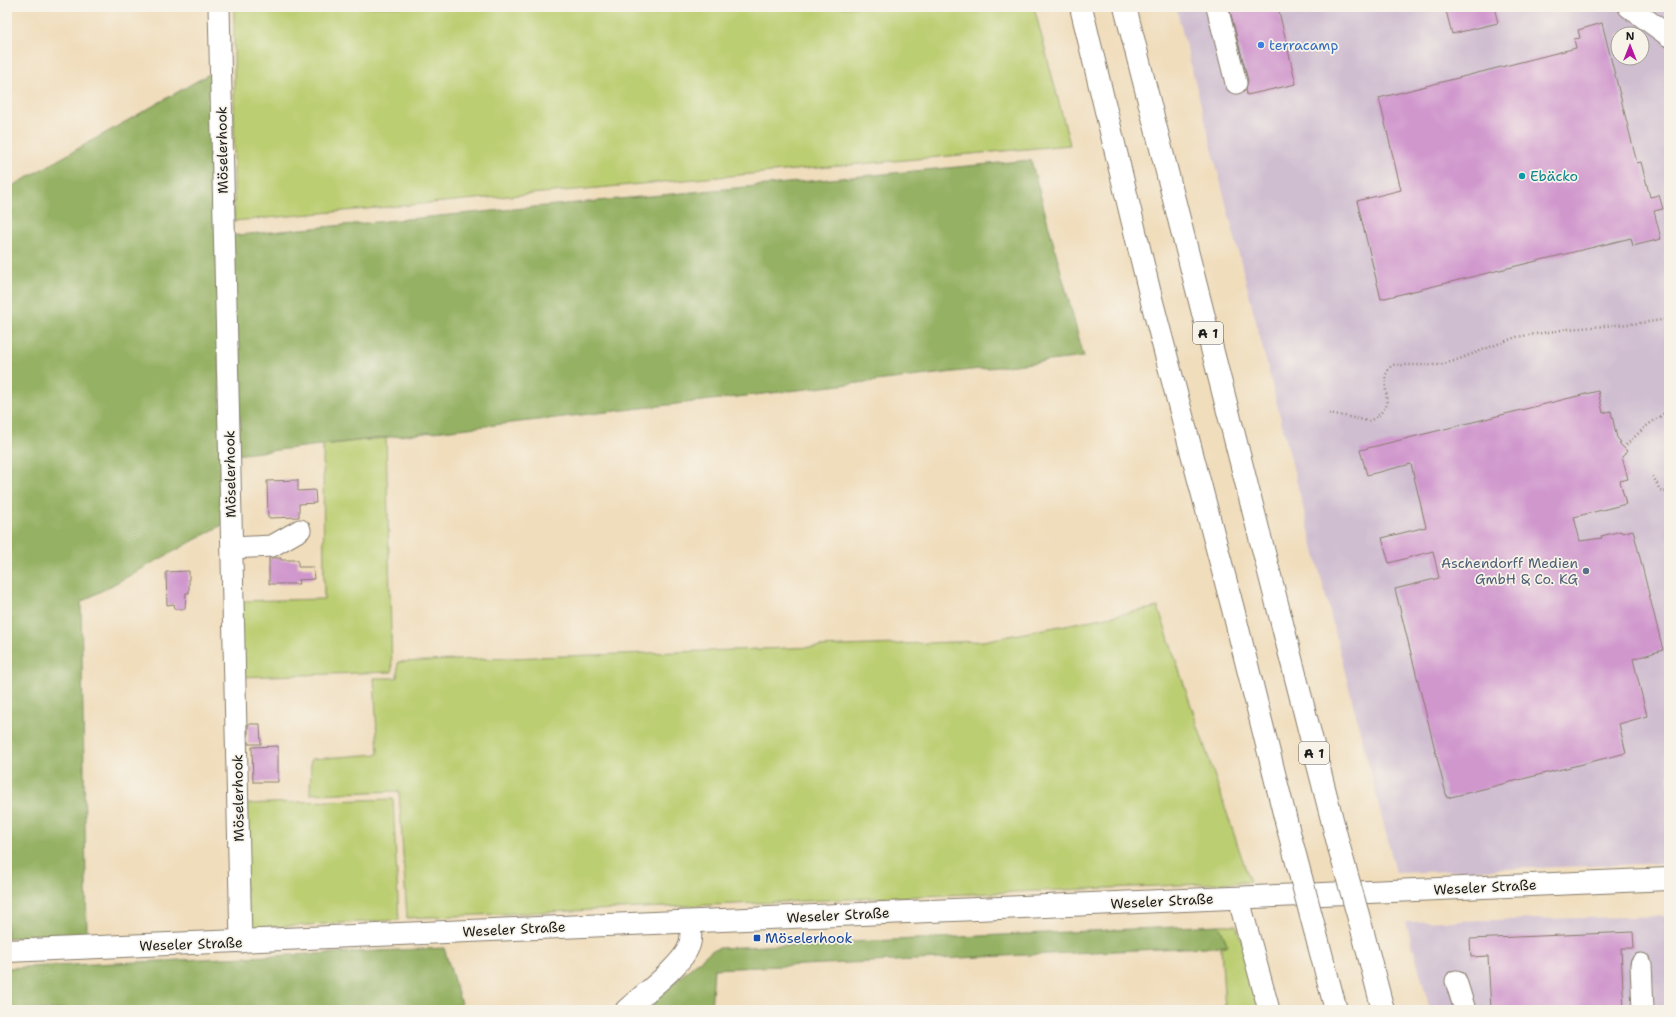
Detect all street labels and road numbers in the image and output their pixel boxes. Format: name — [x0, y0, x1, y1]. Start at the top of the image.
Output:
street label: Möselerhook — [212, 106, 232, 194]
road number: A 1 — [1193, 322, 1223, 344]
street label: Möselerhook — [220, 430, 240, 518]
road number: A 1 — [1299, 742, 1329, 764]
street label: Möselerhook — [228, 754, 248, 842]
street label: Weseler Straße — [1433, 875, 1537, 899]
street label: Weseler Straße — [1110, 889, 1214, 913]
street label: Weseler Straße — [786, 903, 890, 927]
street label: Weseler Straße — [462, 917, 566, 941]
street label: Weseler Straße — [139, 933, 243, 955]

